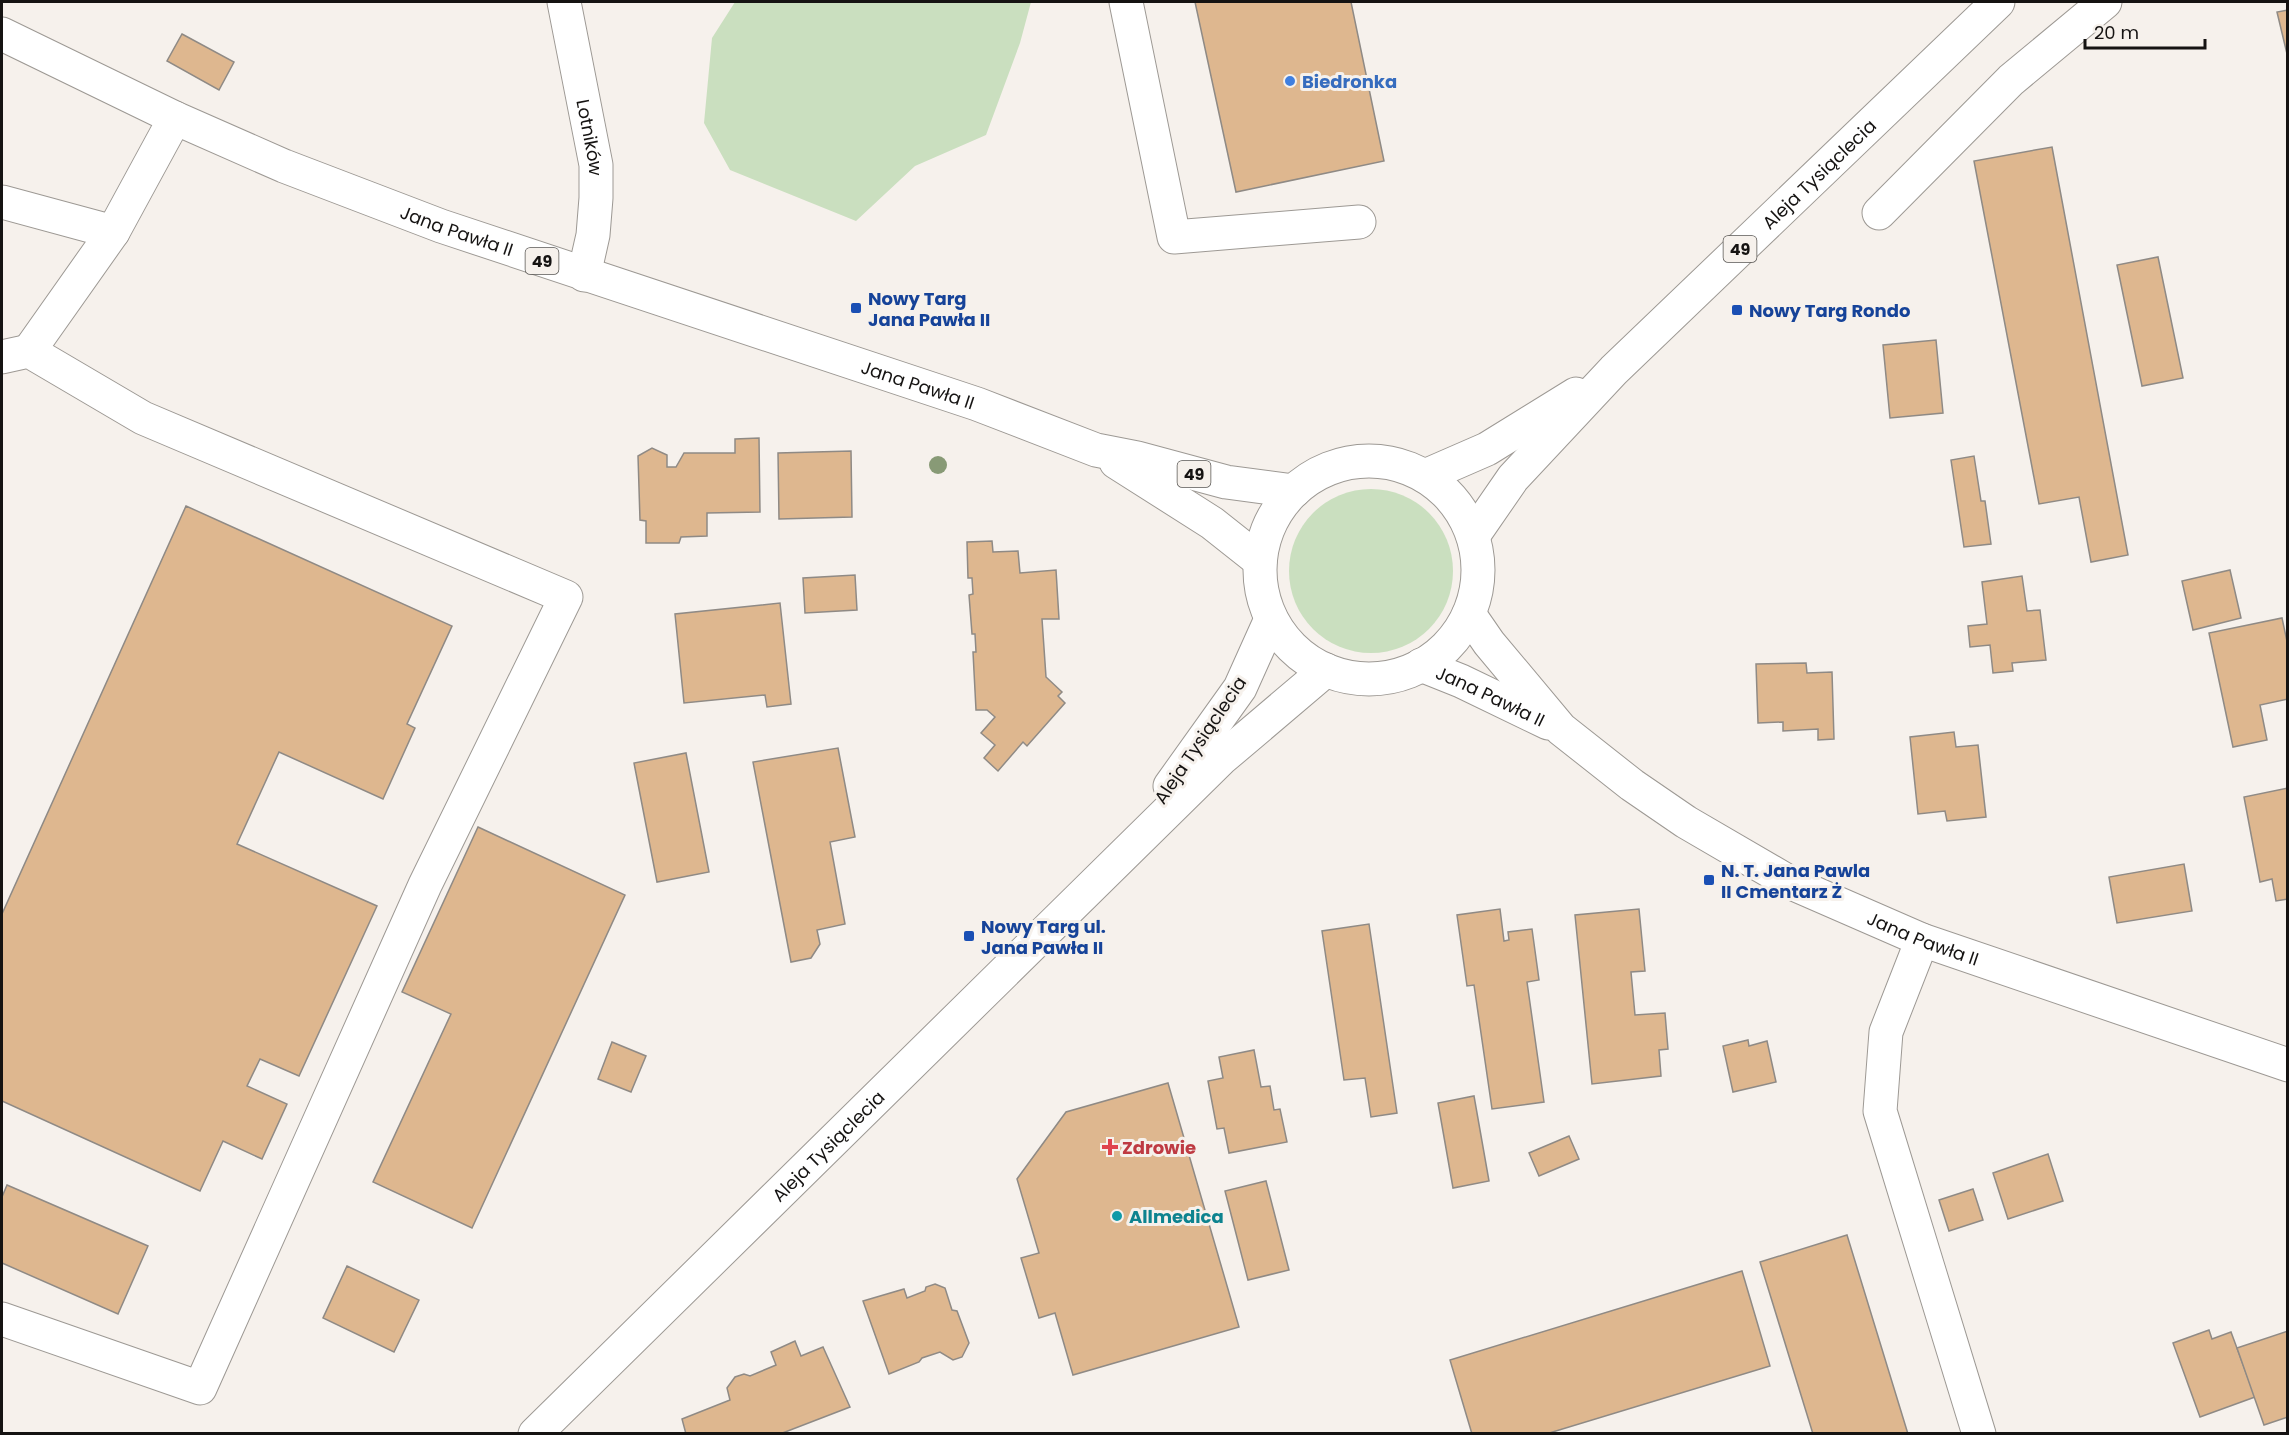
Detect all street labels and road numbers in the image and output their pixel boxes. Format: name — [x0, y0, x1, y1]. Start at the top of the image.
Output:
street label: Lotników — [571, 97, 609, 176]
street label: Aleja Tysiąclecia — [1756, 113, 1881, 234]
street label: Jana Pawła II — [397, 199, 517, 262]
road number: 49 — [1724, 236, 1756, 262]
road number: 49 — [526, 248, 558, 274]
street label: Jana Pawła II — [858, 354, 978, 415]
road number: 49 — [1178, 461, 1210, 487]
street label: Jana Pawła II — [1432, 660, 1549, 732]
street label: Aleja Tysiąclecia — [1148, 671, 1252, 809]
street label: Jana Pawła II — [1863, 905, 1982, 971]
street label: Aleja Tysiąclecia — [766, 1085, 890, 1207]

